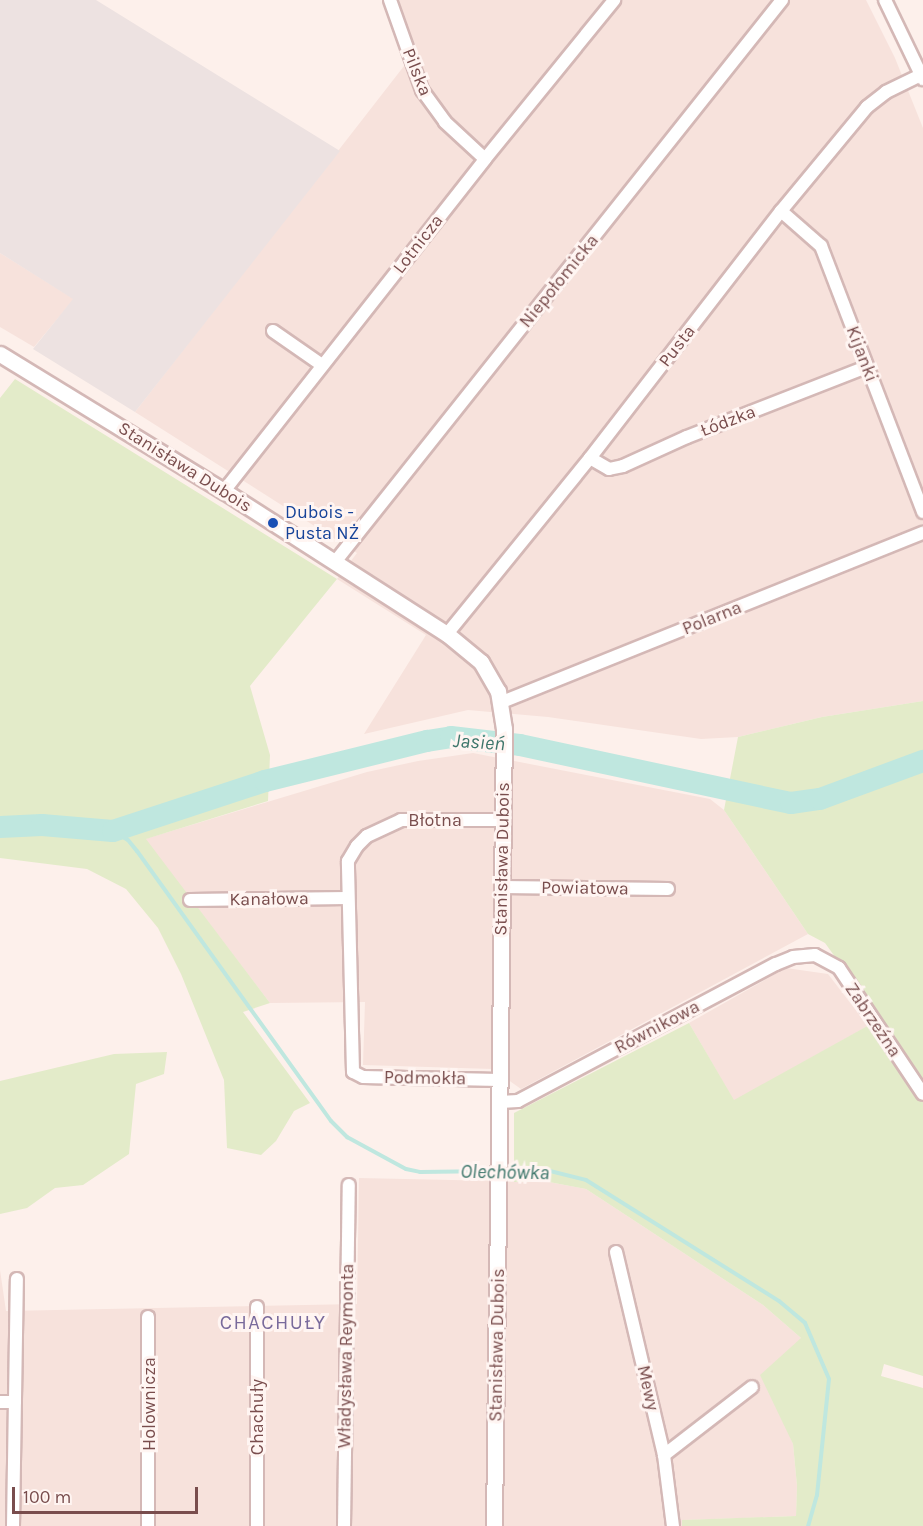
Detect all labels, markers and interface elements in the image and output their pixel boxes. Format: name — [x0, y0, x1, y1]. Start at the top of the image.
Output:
street label: Pilska — [398, 45, 436, 99]
street label: Lotnicza — [388, 210, 448, 278]
street label: Niepołomicka — [515, 230, 603, 332]
street label: Pusta — [654, 321, 700, 371]
street label: Kijanki — [841, 323, 883, 385]
street label: Łódzka — [697, 401, 759, 441]
street label: Stanisława Dubois — [114, 417, 256, 517]
place label: Dubois - Pusta NŻ — [285, 502, 359, 544]
marker: Dubois - Pusta NŻ — [266, 516, 280, 530]
street label: Polarna — [679, 596, 745, 640]
water label: Jasień — [452, 728, 506, 756]
street label: Stanisława Dubois — [490, 782, 514, 936]
street label: Błotna — [408, 809, 462, 831]
street label: Powiatowa — [541, 876, 629, 900]
street label: Kanałowa — [229, 888, 309, 910]
street label: Zabrzeźna — [840, 979, 906, 1061]
street label: Równikowa — [611, 996, 703, 1058]
street label: Podmokła — [384, 1066, 466, 1090]
water label: Olechówka — [460, 1159, 550, 1185]
street label: Władysława Reymonta — [334, 1264, 358, 1448]
street label: Stanisława Dubois — [485, 1268, 509, 1422]
district label: CHACHUŁY — [220, 1310, 326, 1334]
street label: Holownicza — [138, 1357, 160, 1451]
street label: Mewy — [632, 1363, 664, 1413]
street label: Chachuły — [246, 1379, 268, 1455]
scale bar — [15, 1475, 201, 1513]
text: 100 m — [23, 1486, 71, 1508]

